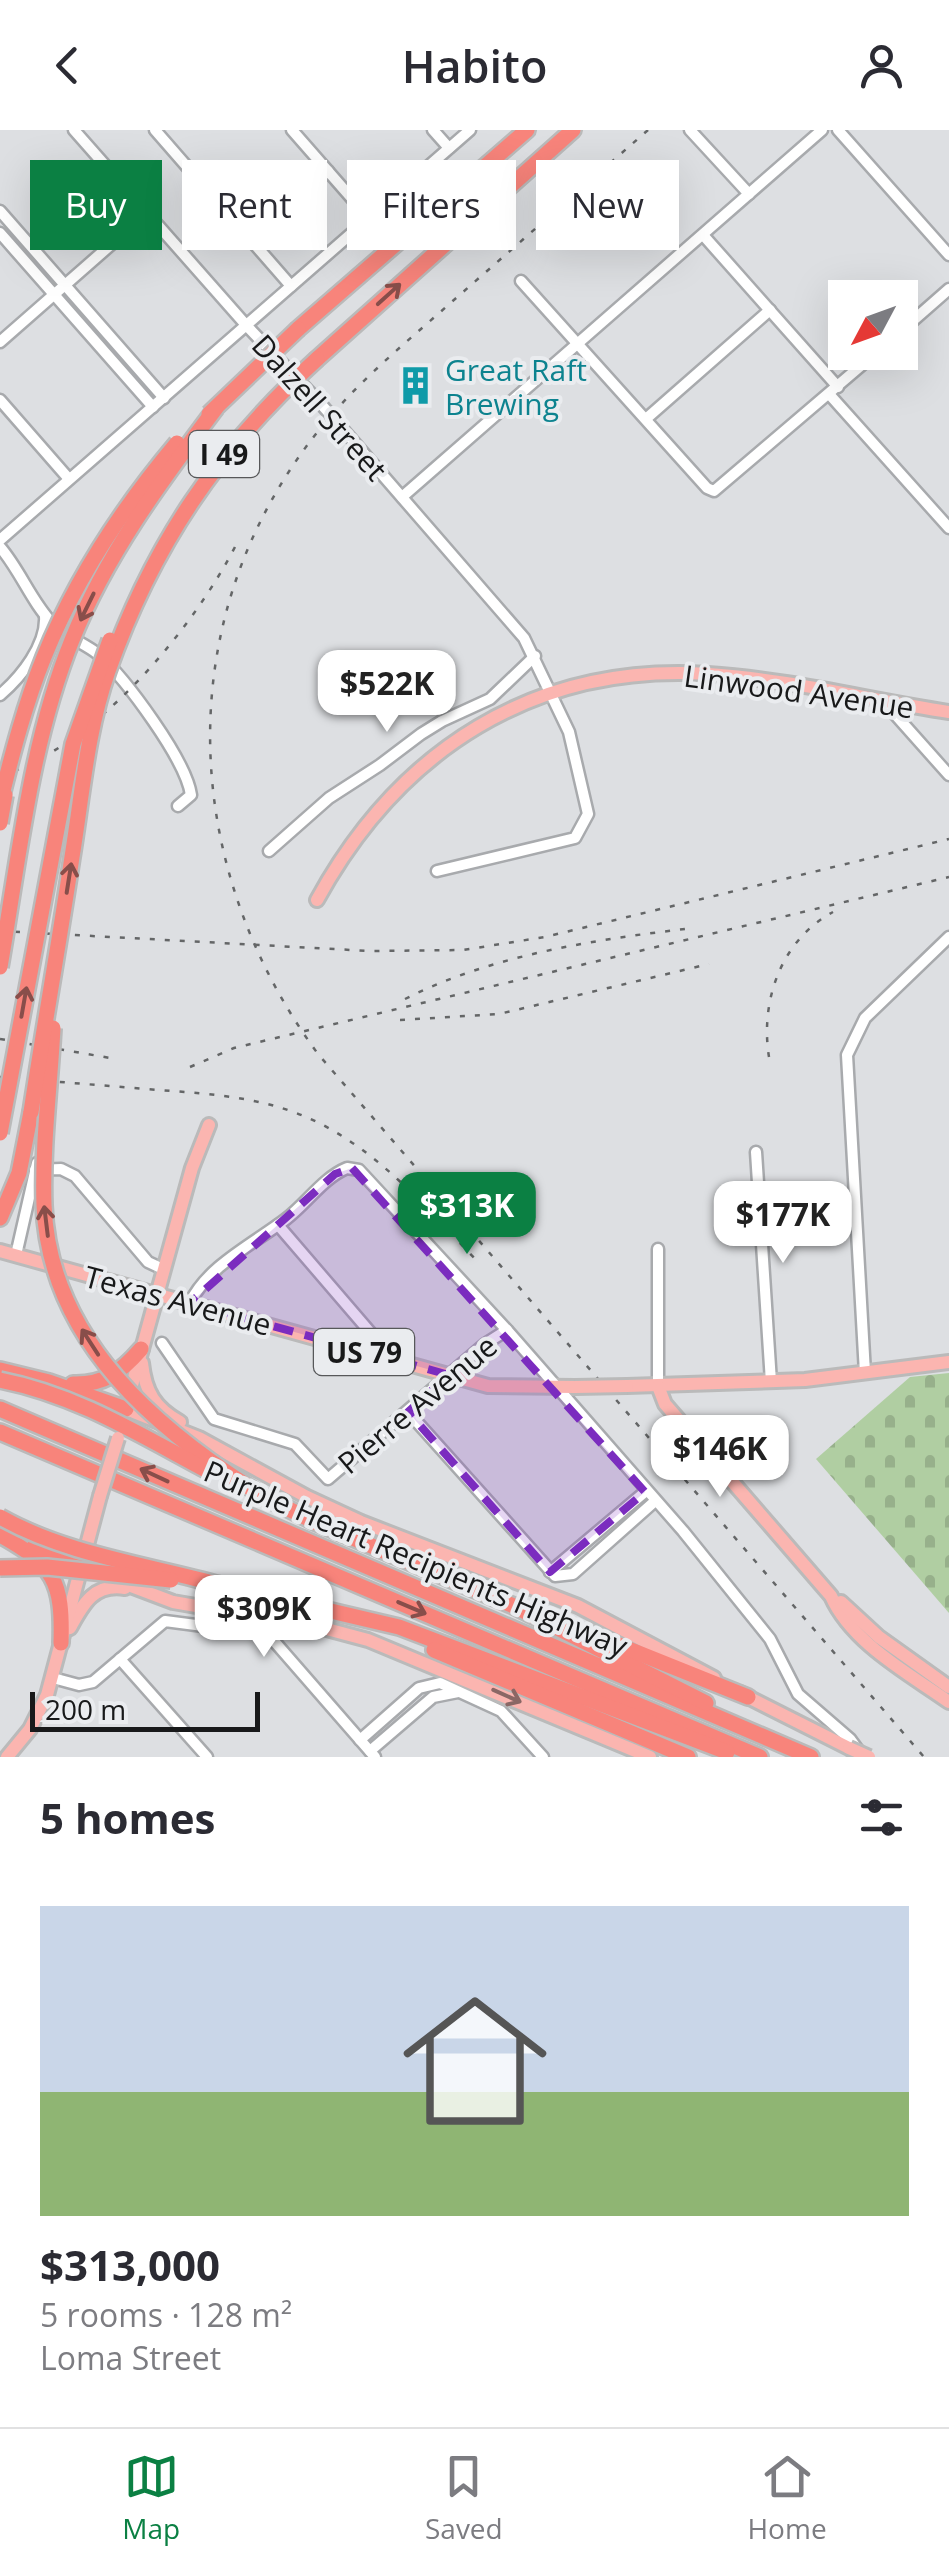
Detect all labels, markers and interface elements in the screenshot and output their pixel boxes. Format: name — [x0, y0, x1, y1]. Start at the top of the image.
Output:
text: Habito — [402, 35, 547, 96]
icon: back — [40, 38, 95, 93]
icon: person — [854, 38, 909, 93]
chip: Buy — [30, 160, 162, 250]
chip: Rent — [182, 160, 327, 250]
chip: Filters — [347, 160, 516, 250]
chip: New — [536, 160, 679, 250]
north arrow — [828, 280, 918, 370]
map controls — [828, 280, 918, 370]
one-way arrow — [376, 283, 401, 306]
street label: Dalzell Street — [243, 325, 397, 489]
place label: Great Raft Brewing — [445, 349, 587, 424]
building icon: Great Raft Brewing — [394, 365, 436, 407]
road number: I 49 — [189, 431, 259, 477]
one-way arrow — [77, 591, 96, 621]
pin: $522K — [317, 650, 457, 735]
street label: Linwood Avenue — [681, 655, 917, 727]
text: $522K — [340, 661, 434, 704]
one-way arrow — [61, 862, 79, 895]
one-way arrow — [15, 987, 34, 1019]
pin: $313K — [397, 1172, 537, 1257]
pin: $177K — [713, 1181, 853, 1266]
text: $313K — [420, 1183, 514, 1226]
text: $177K — [736, 1192, 830, 1235]
one-way arrow — [36, 1205, 55, 1237]
street label: Texas Avenue — [80, 1255, 276, 1345]
street label: Pierre Avenue — [329, 1325, 505, 1483]
one-way arrow — [79, 1328, 100, 1357]
road number: US 79 — [314, 1329, 414, 1375]
pin: $146K — [650, 1415, 790, 1500]
text: $146K — [673, 1426, 767, 1469]
street label: Purple Heart Recipients Highway — [198, 1450, 635, 1666]
one-way arrow — [140, 1465, 170, 1484]
pin: $309K — [194, 1575, 334, 1660]
text: $309K — [217, 1586, 311, 1629]
one-way arrow — [396, 1600, 426, 1618]
scale bar — [30, 1687, 260, 1732]
one-way arrow — [491, 1688, 522, 1706]
text: 200 m — [45, 1690, 126, 1728]
text: 5 homes — [40, 1789, 215, 1846]
icon: filters — [854, 1790, 909, 1845]
icon: home — [385, 1971, 565, 2151]
text: $313,000 — [40, 2236, 220, 2293]
text: 5 rooms · 128 m² — [40, 2293, 292, 2336]
text: Loma Street — [40, 2336, 221, 2379]
tab: Map — [122, 2449, 180, 2547]
tab: Saved — [425, 2449, 503, 2547]
tab: Home — [747, 2449, 827, 2547]

